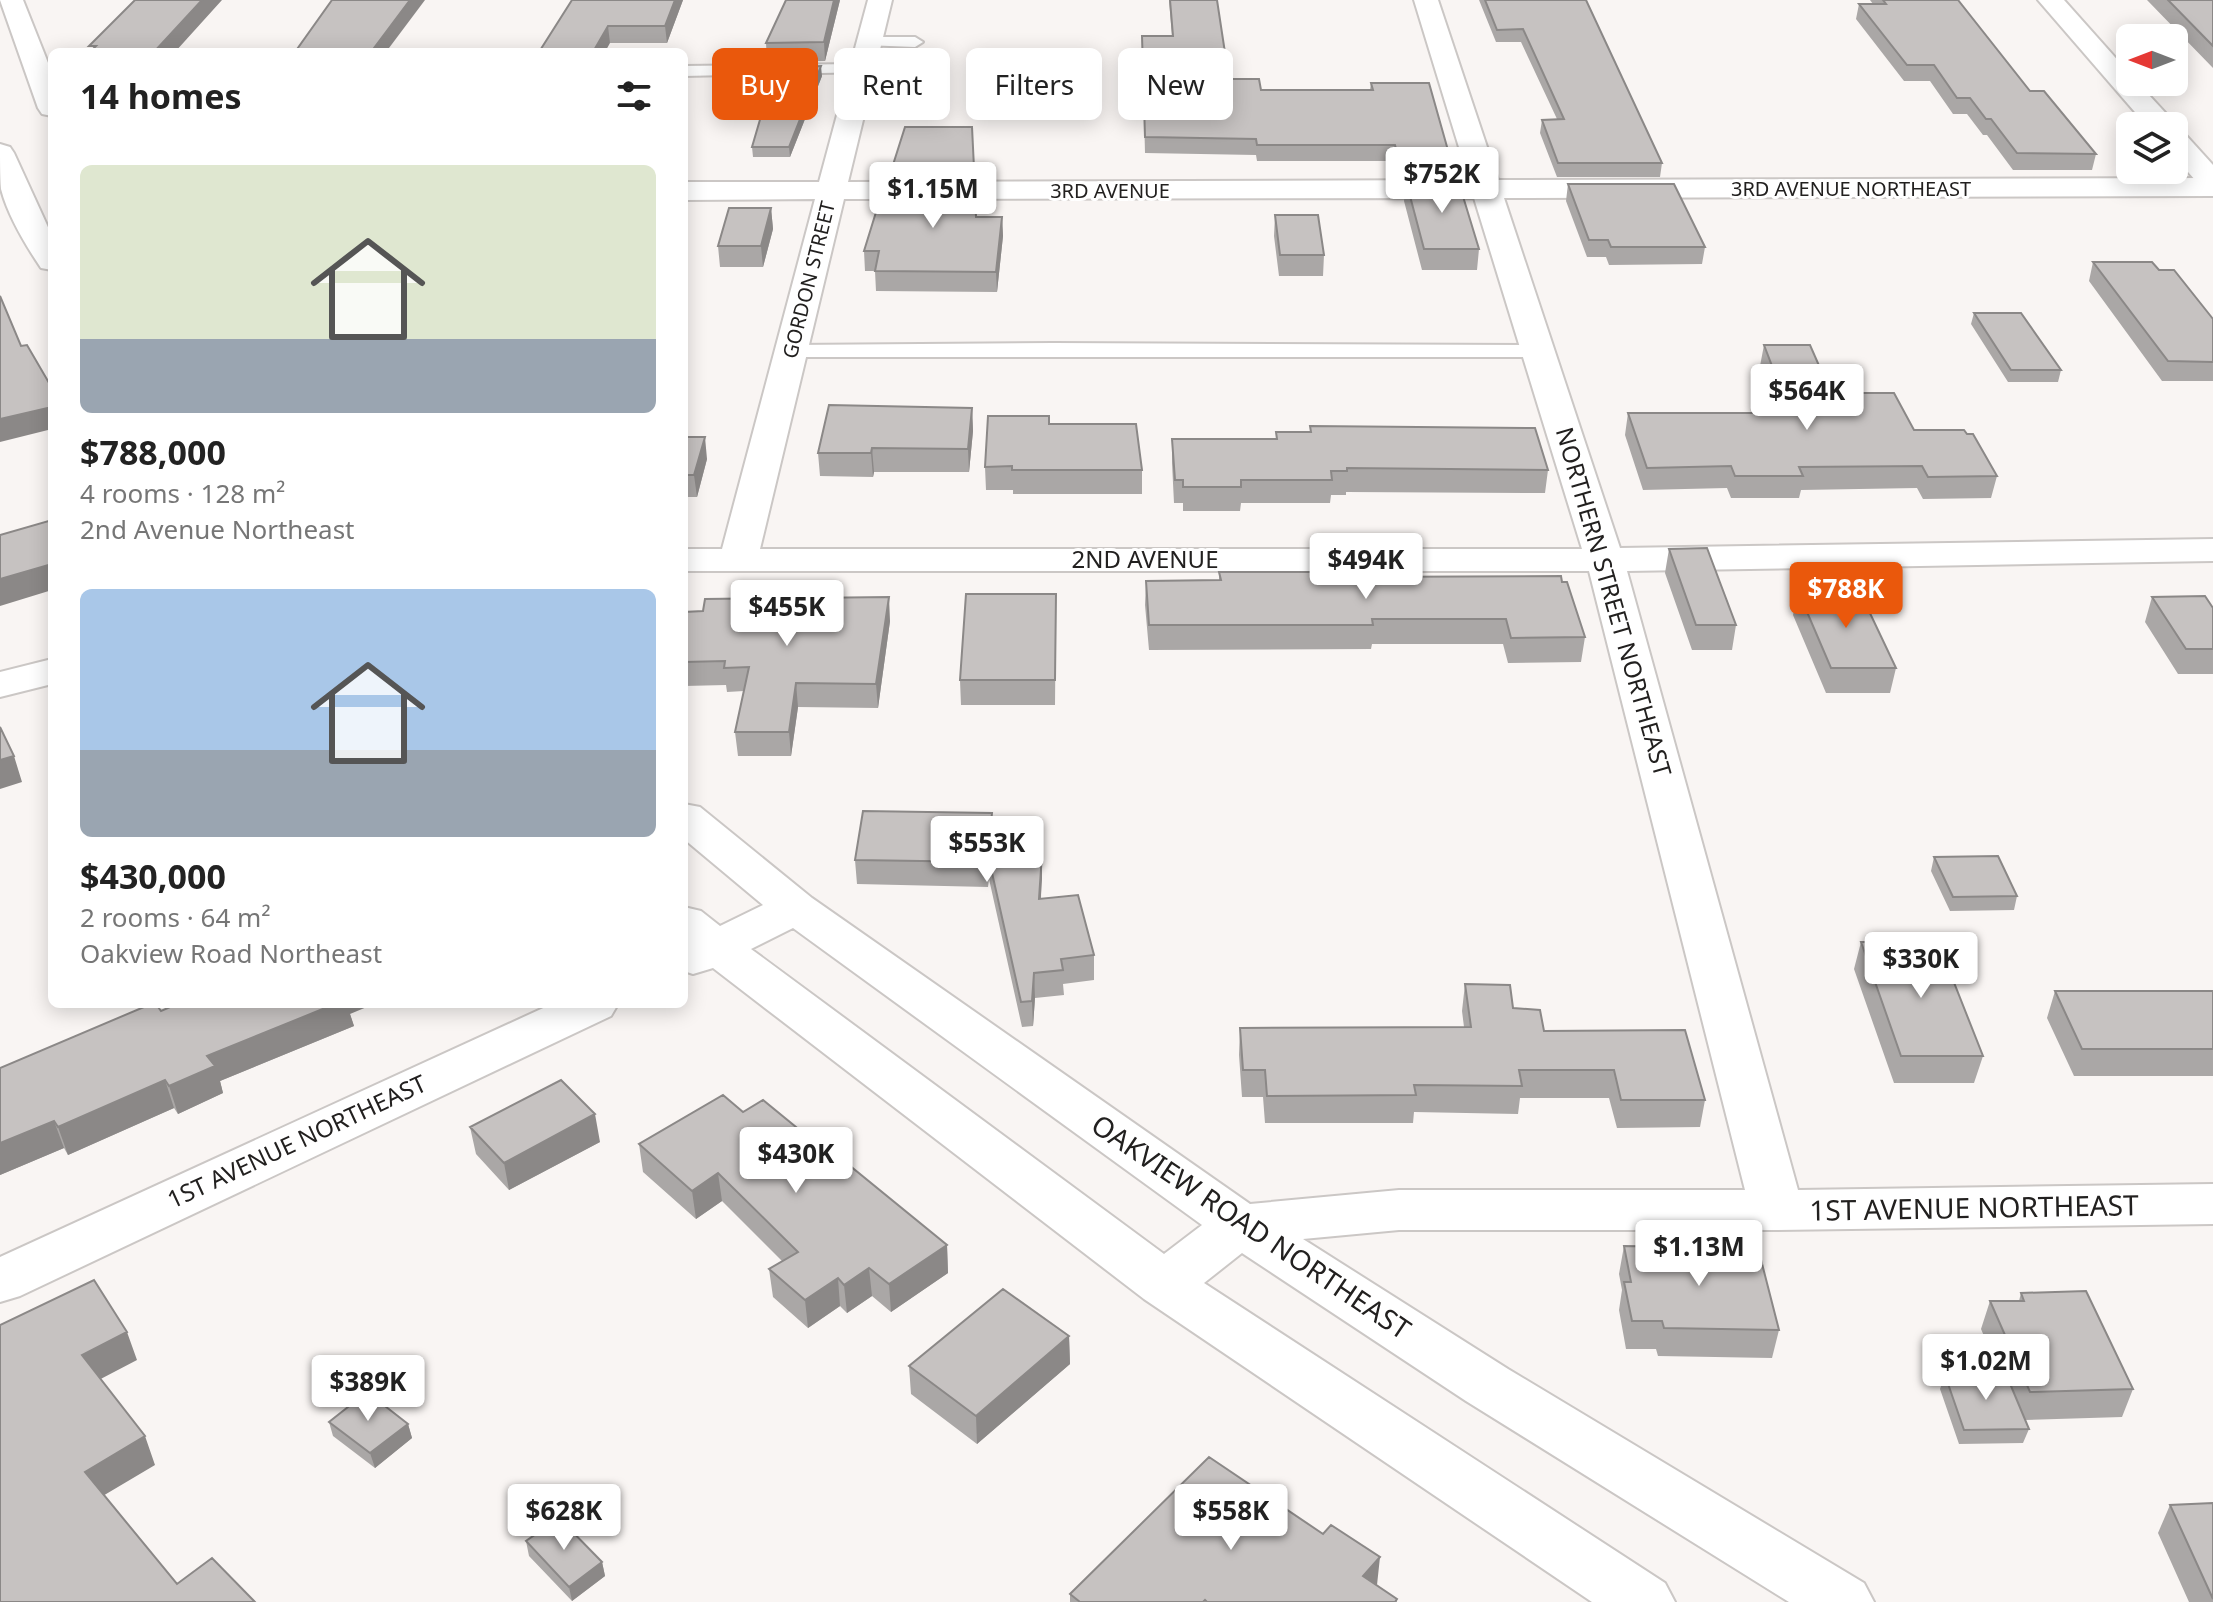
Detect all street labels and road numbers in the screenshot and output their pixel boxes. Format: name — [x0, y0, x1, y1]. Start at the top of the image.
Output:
street label: 3RD AVENUE NORTHEAST — [1731, 175, 1971, 202]
street label: 3RD AVENUE — [1050, 177, 1170, 204]
street label: GORDON STREET — [776, 198, 841, 361]
street label: NORTHERN STREET NORTHEAST — [1549, 423, 1680, 781]
street label: 2ND AVENUE — [1072, 542, 1218, 575]
street label: 1ST AVENUE NORTHEAST — [162, 1066, 432, 1215]
street label: OAKVIEW ROAD NORTHEAST — [1085, 1105, 1419, 1348]
street label: 1ST AVENUE NORTHEAST — [1809, 1185, 2139, 1229]

